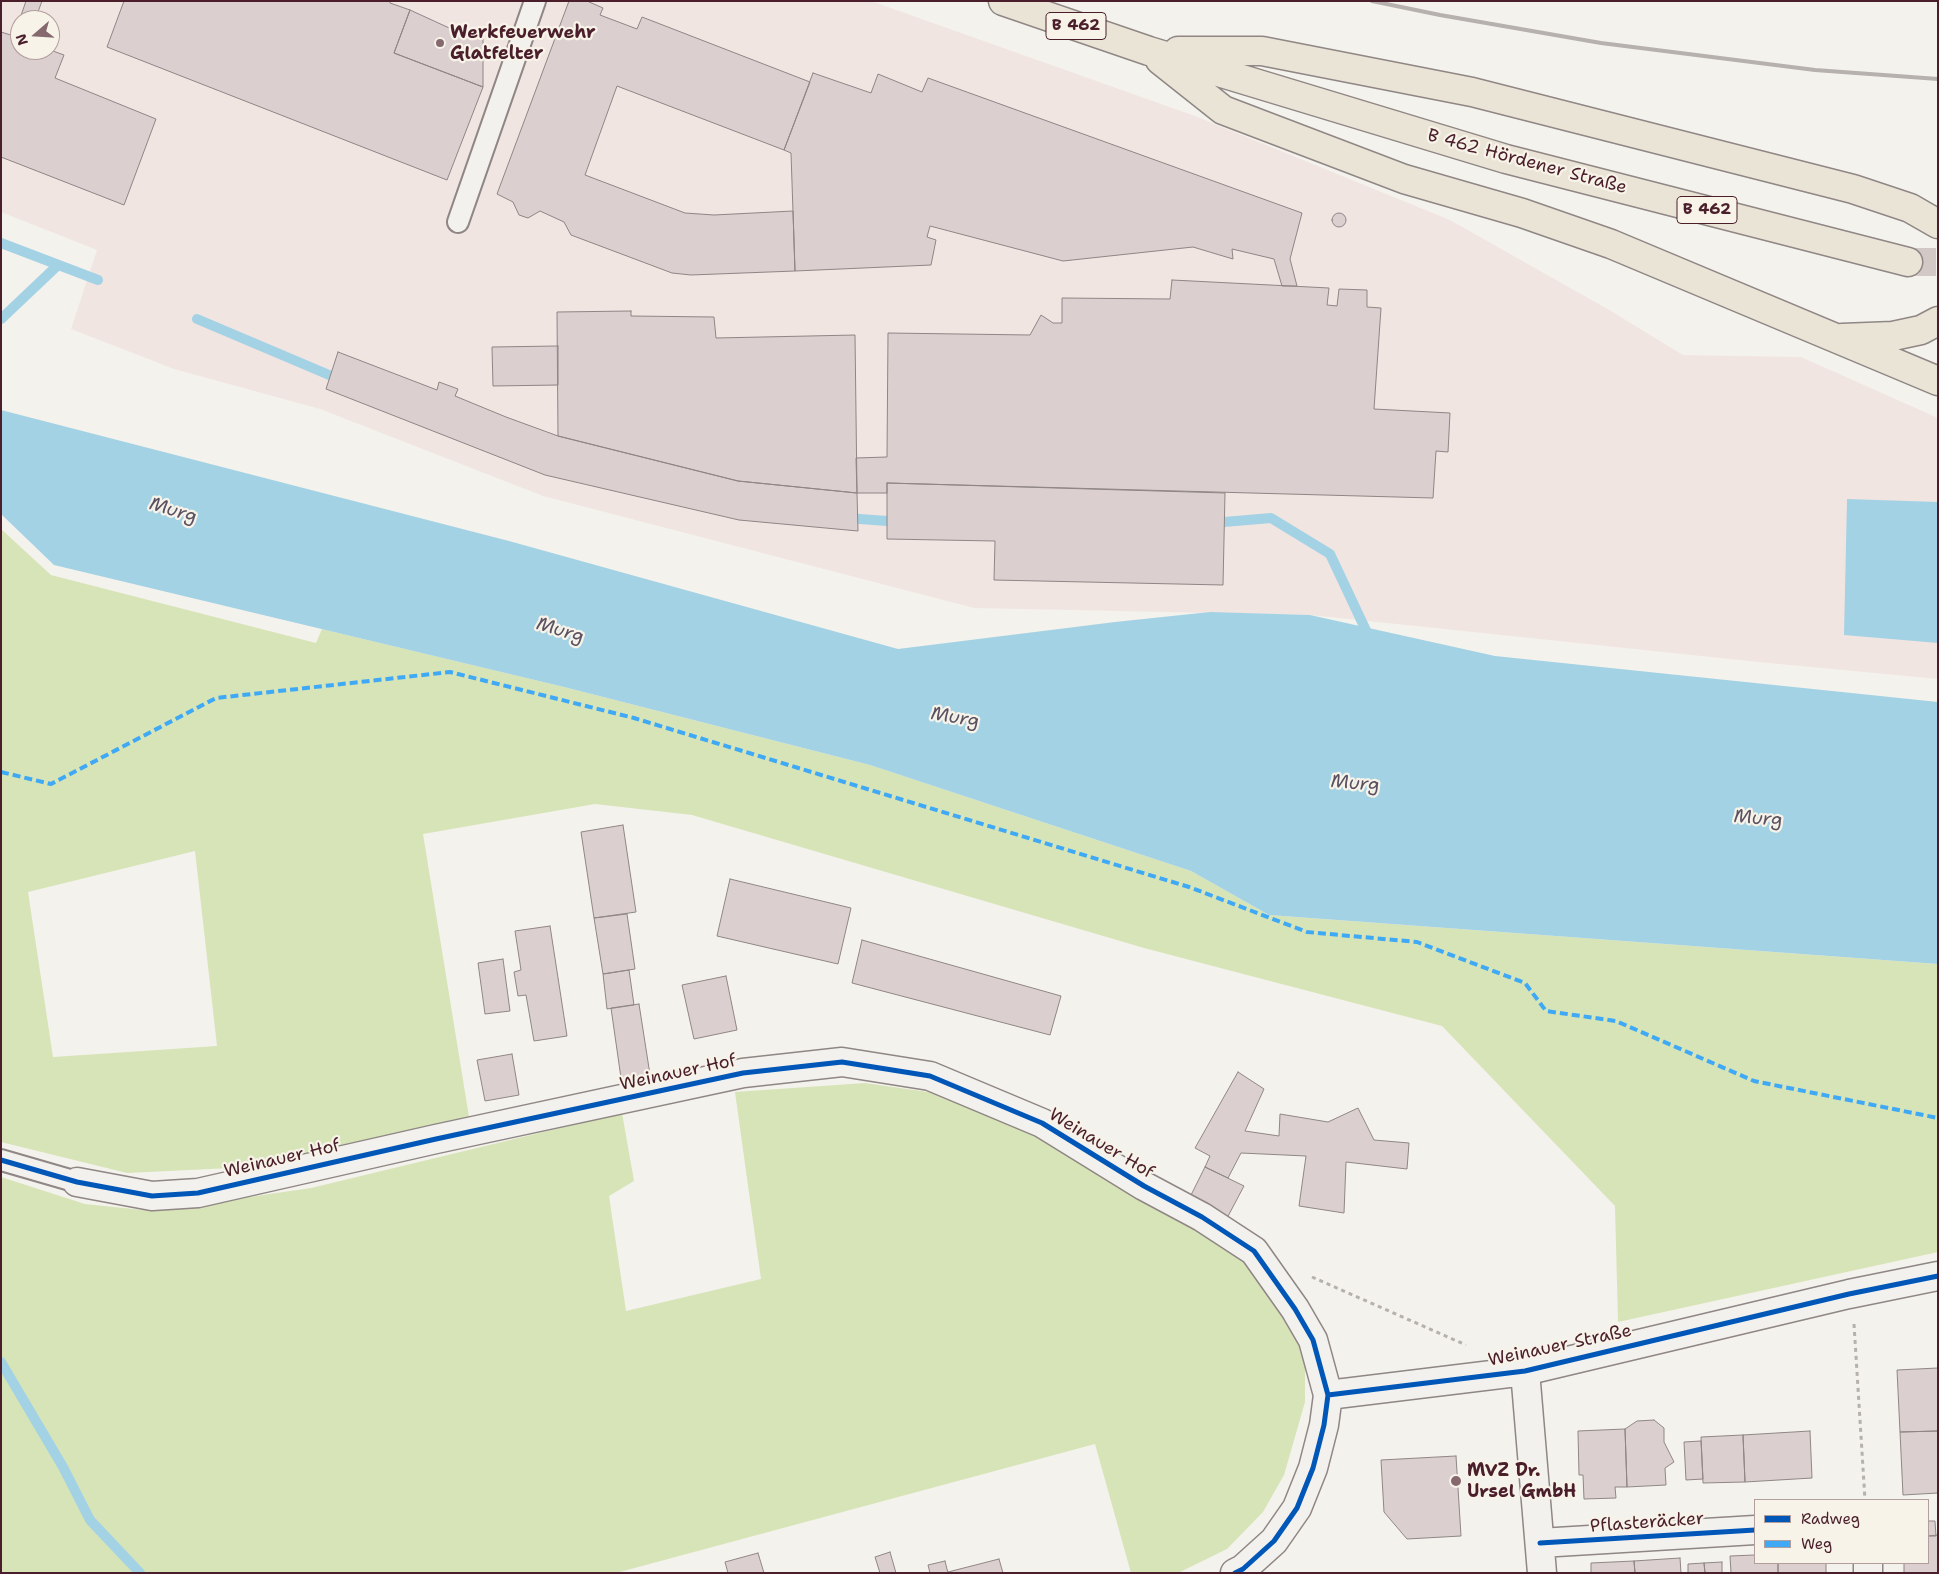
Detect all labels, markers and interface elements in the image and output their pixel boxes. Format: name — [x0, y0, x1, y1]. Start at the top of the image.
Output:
north arrow — [10, 10, 60, 60]
road number: B 462 — [1046, 12, 1106, 40]
place label: Werkfeuerwehr Glatfelter — [450, 22, 596, 64]
text: N — [11, 31, 32, 48]
marker: Werkfeuerwehr Glatfelter — [434, 37, 446, 49]
street label: B 462 Hördener Straße — [1425, 125, 1629, 199]
road number: B 462 — [1677, 196, 1737, 224]
water label: Murg — [146, 493, 200, 529]
water label: Murg — [533, 613, 587, 649]
water label: Murg — [929, 703, 981, 733]
water label: Murg — [1330, 771, 1380, 797]
water label: Murg — [1733, 806, 1783, 832]
street label: Weinauer Hof — [618, 1050, 738, 1096]
street label: Weinauer Hof — [1045, 1104, 1157, 1184]
street label: Weinauer Hof — [222, 1135, 342, 1183]
street label: Weinauer Straße — [1486, 1320, 1634, 1372]
place label: MVZ Dr. Ursel GmbH — [1467, 1460, 1576, 1502]
marker: MVZ Dr. Ursel GmbH — [1449, 1474, 1463, 1488]
legend — [1754, 1499, 1929, 1564]
street label: Pflasteräcker — [1589, 1508, 1705, 1538]
text: Radweg — [1801, 1509, 1860, 1529]
text: Weg — [1801, 1534, 1832, 1554]

